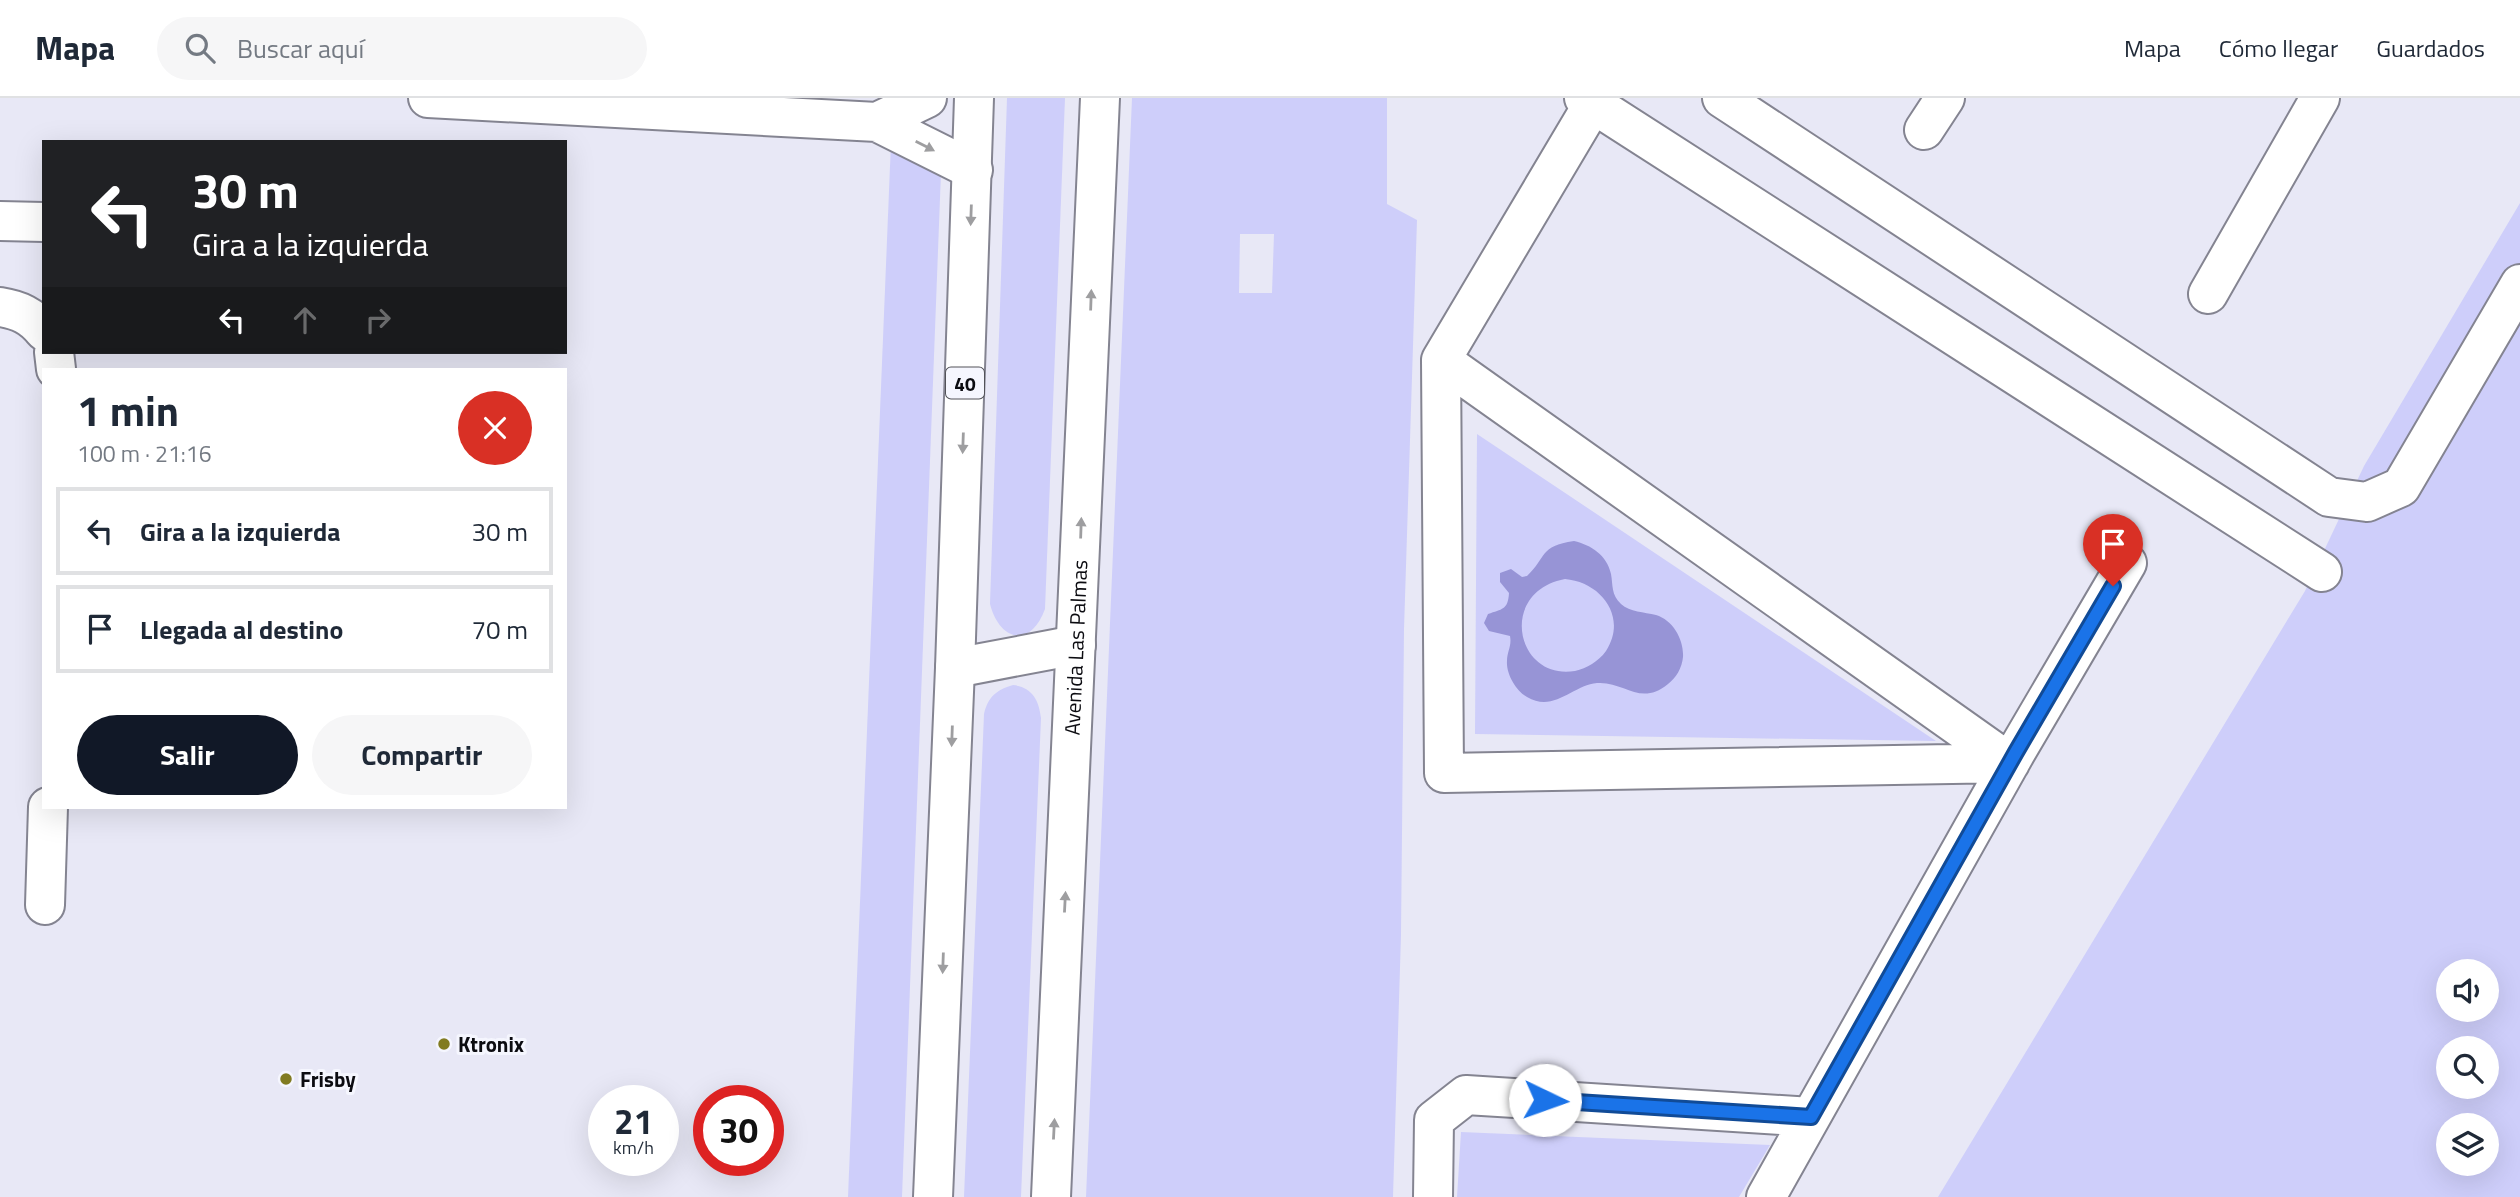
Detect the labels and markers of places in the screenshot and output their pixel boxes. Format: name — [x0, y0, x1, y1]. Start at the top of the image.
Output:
pin — [2083, 514, 2143, 586]
place label: Ktronix — [458, 1028, 524, 1060]
marker: Ktronix — [436, 1036, 452, 1052]
place label: Frisby — [300, 1063, 356, 1095]
marker: Frisby — [278, 1071, 294, 1087]

